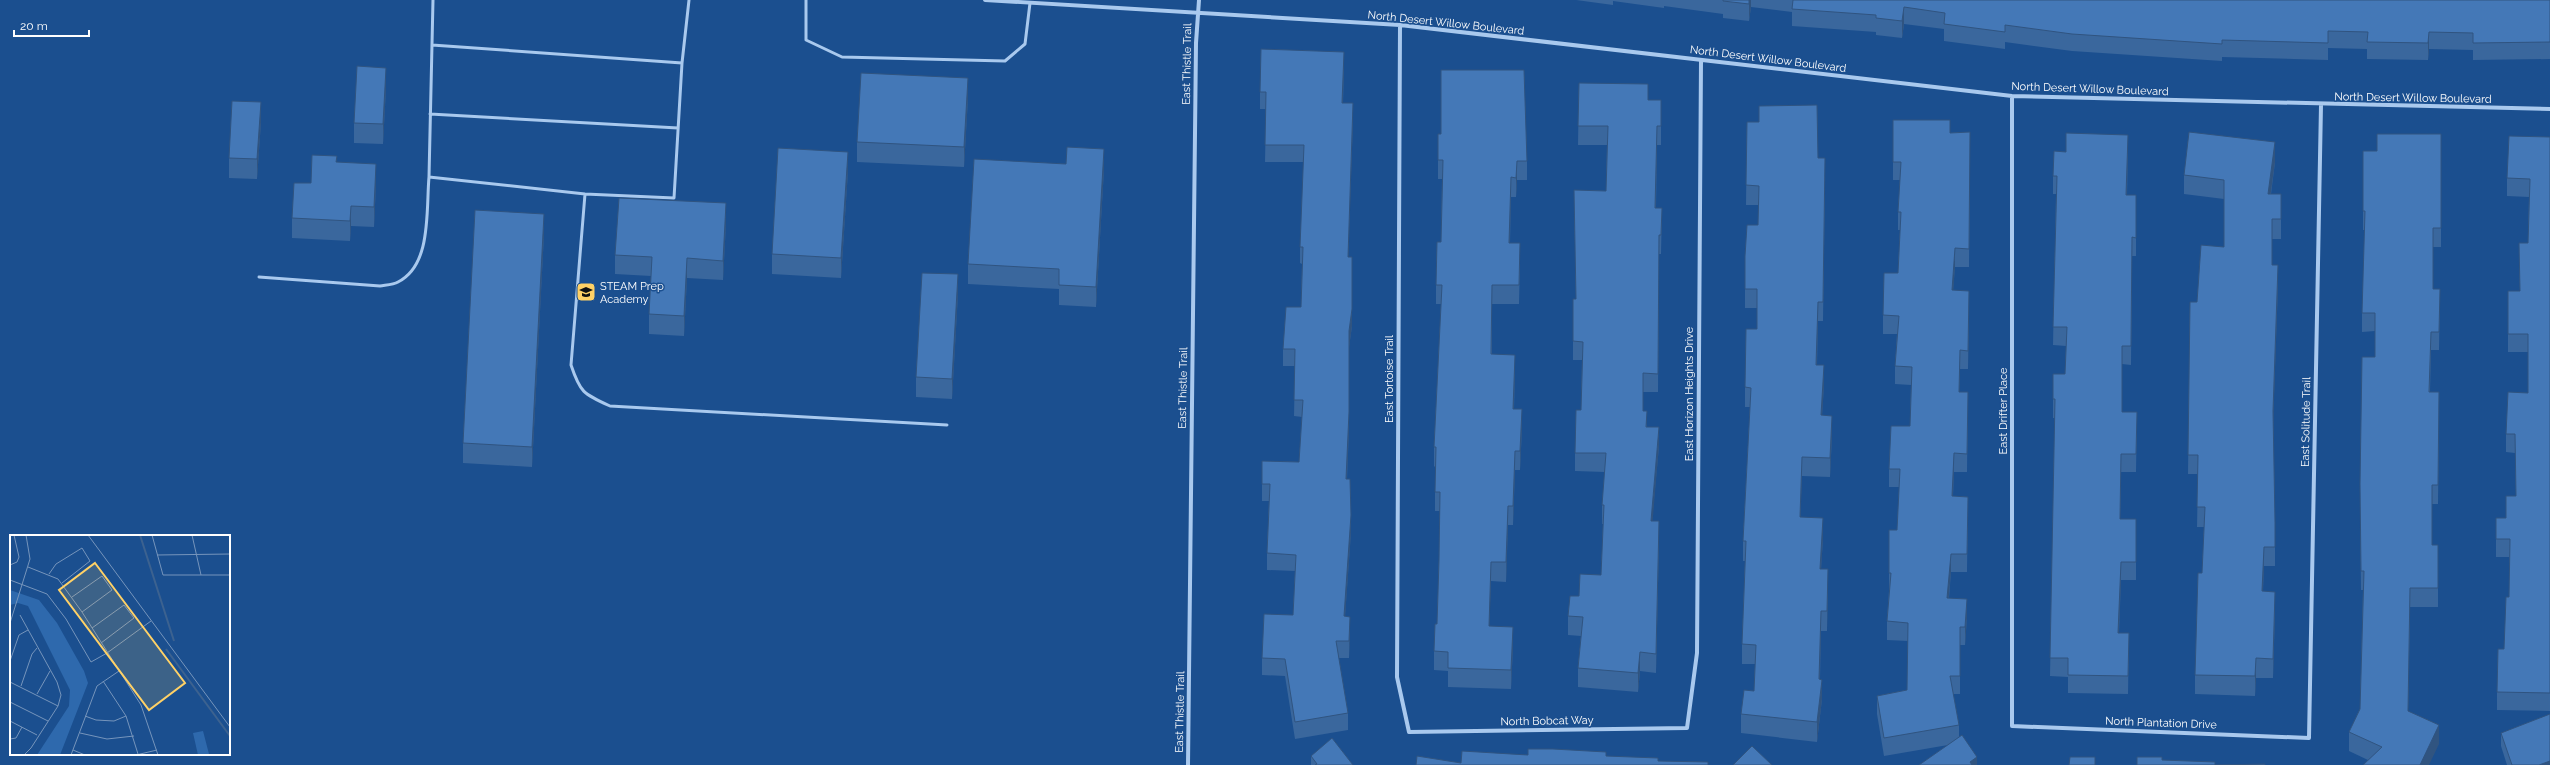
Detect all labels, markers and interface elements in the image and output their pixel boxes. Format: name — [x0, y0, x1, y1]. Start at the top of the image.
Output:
street label: North Desert Willow Boulevard — [1367, 8, 1525, 38]
scale bar — [14, 12, 89, 38]
text: 20 m — [20, 19, 48, 33]
street label: East Thistle Trail — [1180, 23, 1194, 105]
street label: North Desert Willow Boulevard — [1689, 43, 1847, 75]
street label: North Desert Willow Boulevard — [2011, 80, 2169, 98]
street label: North Desert Willow Boulevard — [2334, 90, 2492, 106]
place label: STEAM Prep Academy — [600, 280, 664, 306]
school or university icon: STEAM Prep Academy — [575, 281, 597, 303]
street label: East Horizon Heights Drive — [1683, 326, 1696, 461]
street label: East Tortoise Trail — [1383, 335, 1396, 423]
street label: East Thistle Trail — [1176, 347, 1190, 429]
street label: East Drifter Place — [1997, 367, 2010, 454]
street label: East Solitude Trail — [2299, 377, 2313, 467]
inset map — [10, 535, 230, 755]
street label: East Thistle Trail — [1173, 671, 1187, 753]
street label: North Bobcat Way — [1500, 714, 1594, 728]
street label: North Plantation Drive — [2105, 715, 2218, 731]

